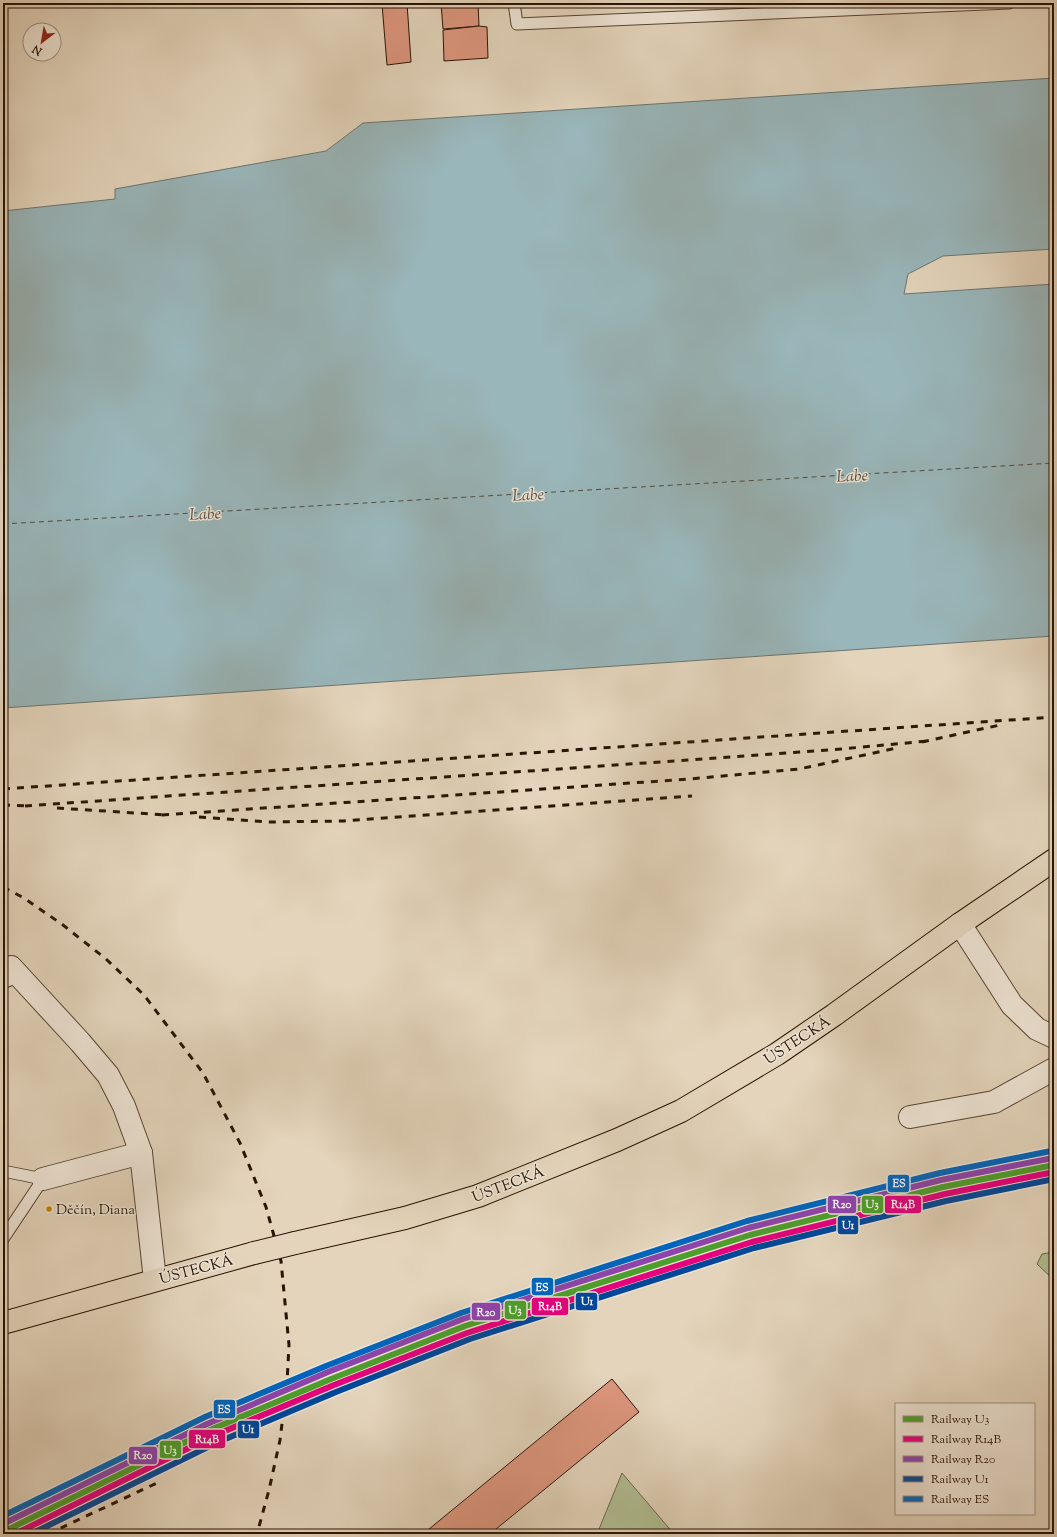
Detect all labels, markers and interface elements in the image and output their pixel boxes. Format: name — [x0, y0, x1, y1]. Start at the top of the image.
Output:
north arrow — [22, 22, 62, 62]
text: N — [29, 40, 46, 59]
water label: Labe — [836, 465, 869, 490]
water label: Labe — [512, 484, 545, 509]
water label: Labe — [189, 503, 222, 528]
street label: ÚSTECKÁ — [759, 1010, 835, 1071]
street label: ÚSTECKÁ — [469, 1160, 548, 1209]
line badge: ES — [887, 1174, 910, 1193]
text: ES — [891, 1176, 906, 1192]
line badge: R20 — [827, 1195, 857, 1214]
line badge: U3 — [861, 1195, 884, 1214]
line badge: R14B — [884, 1195, 922, 1214]
text: R20 — [832, 1197, 852, 1213]
text: U3 — [864, 1197, 879, 1213]
text: R14B — [890, 1197, 915, 1213]
place label: Děčín, Diana — [56, 1201, 135, 1221]
marker: Děčín, Diana — [44, 1204, 54, 1214]
line badge: U1 — [837, 1215, 859, 1235]
text: U1 — [841, 1218, 855, 1234]
street label: ÚSTECKÁ — [156, 1249, 236, 1290]
line badge: ES — [531, 1277, 554, 1296]
text: ES — [534, 1280, 549, 1296]
line badge: U1 — [575, 1292, 598, 1311]
text: U1 — [580, 1294, 594, 1310]
line badge: R14B — [531, 1297, 569, 1316]
text: R14B — [537, 1299, 562, 1315]
line badge: U3 — [504, 1300, 527, 1320]
line badge: R20 — [471, 1302, 501, 1321]
text: U3 — [507, 1303, 522, 1319]
text: R20 — [476, 1305, 496, 1321]
line badge: ES — [213, 1399, 236, 1419]
text: ES — [216, 1402, 231, 1418]
legend — [895, 1403, 1035, 1515]
text: Railway U3 — [931, 1411, 989, 1429]
line badge: U1 — [237, 1420, 260, 1439]
text: U1 — [241, 1422, 255, 1438]
line badge: R14B — [188, 1429, 226, 1449]
text: Railway R14B — [931, 1431, 1001, 1449]
text: R14B — [194, 1432, 219, 1448]
line badge: U3 — [159, 1440, 182, 1459]
text: U3 — [162, 1443, 177, 1459]
line badge: R20 — [128, 1446, 158, 1465]
text: R20 — [133, 1448, 153, 1464]
text: Railway R20 — [931, 1451, 995, 1469]
text: Railway U1 — [931, 1471, 989, 1489]
text: Railway ES — [931, 1491, 989, 1509]

